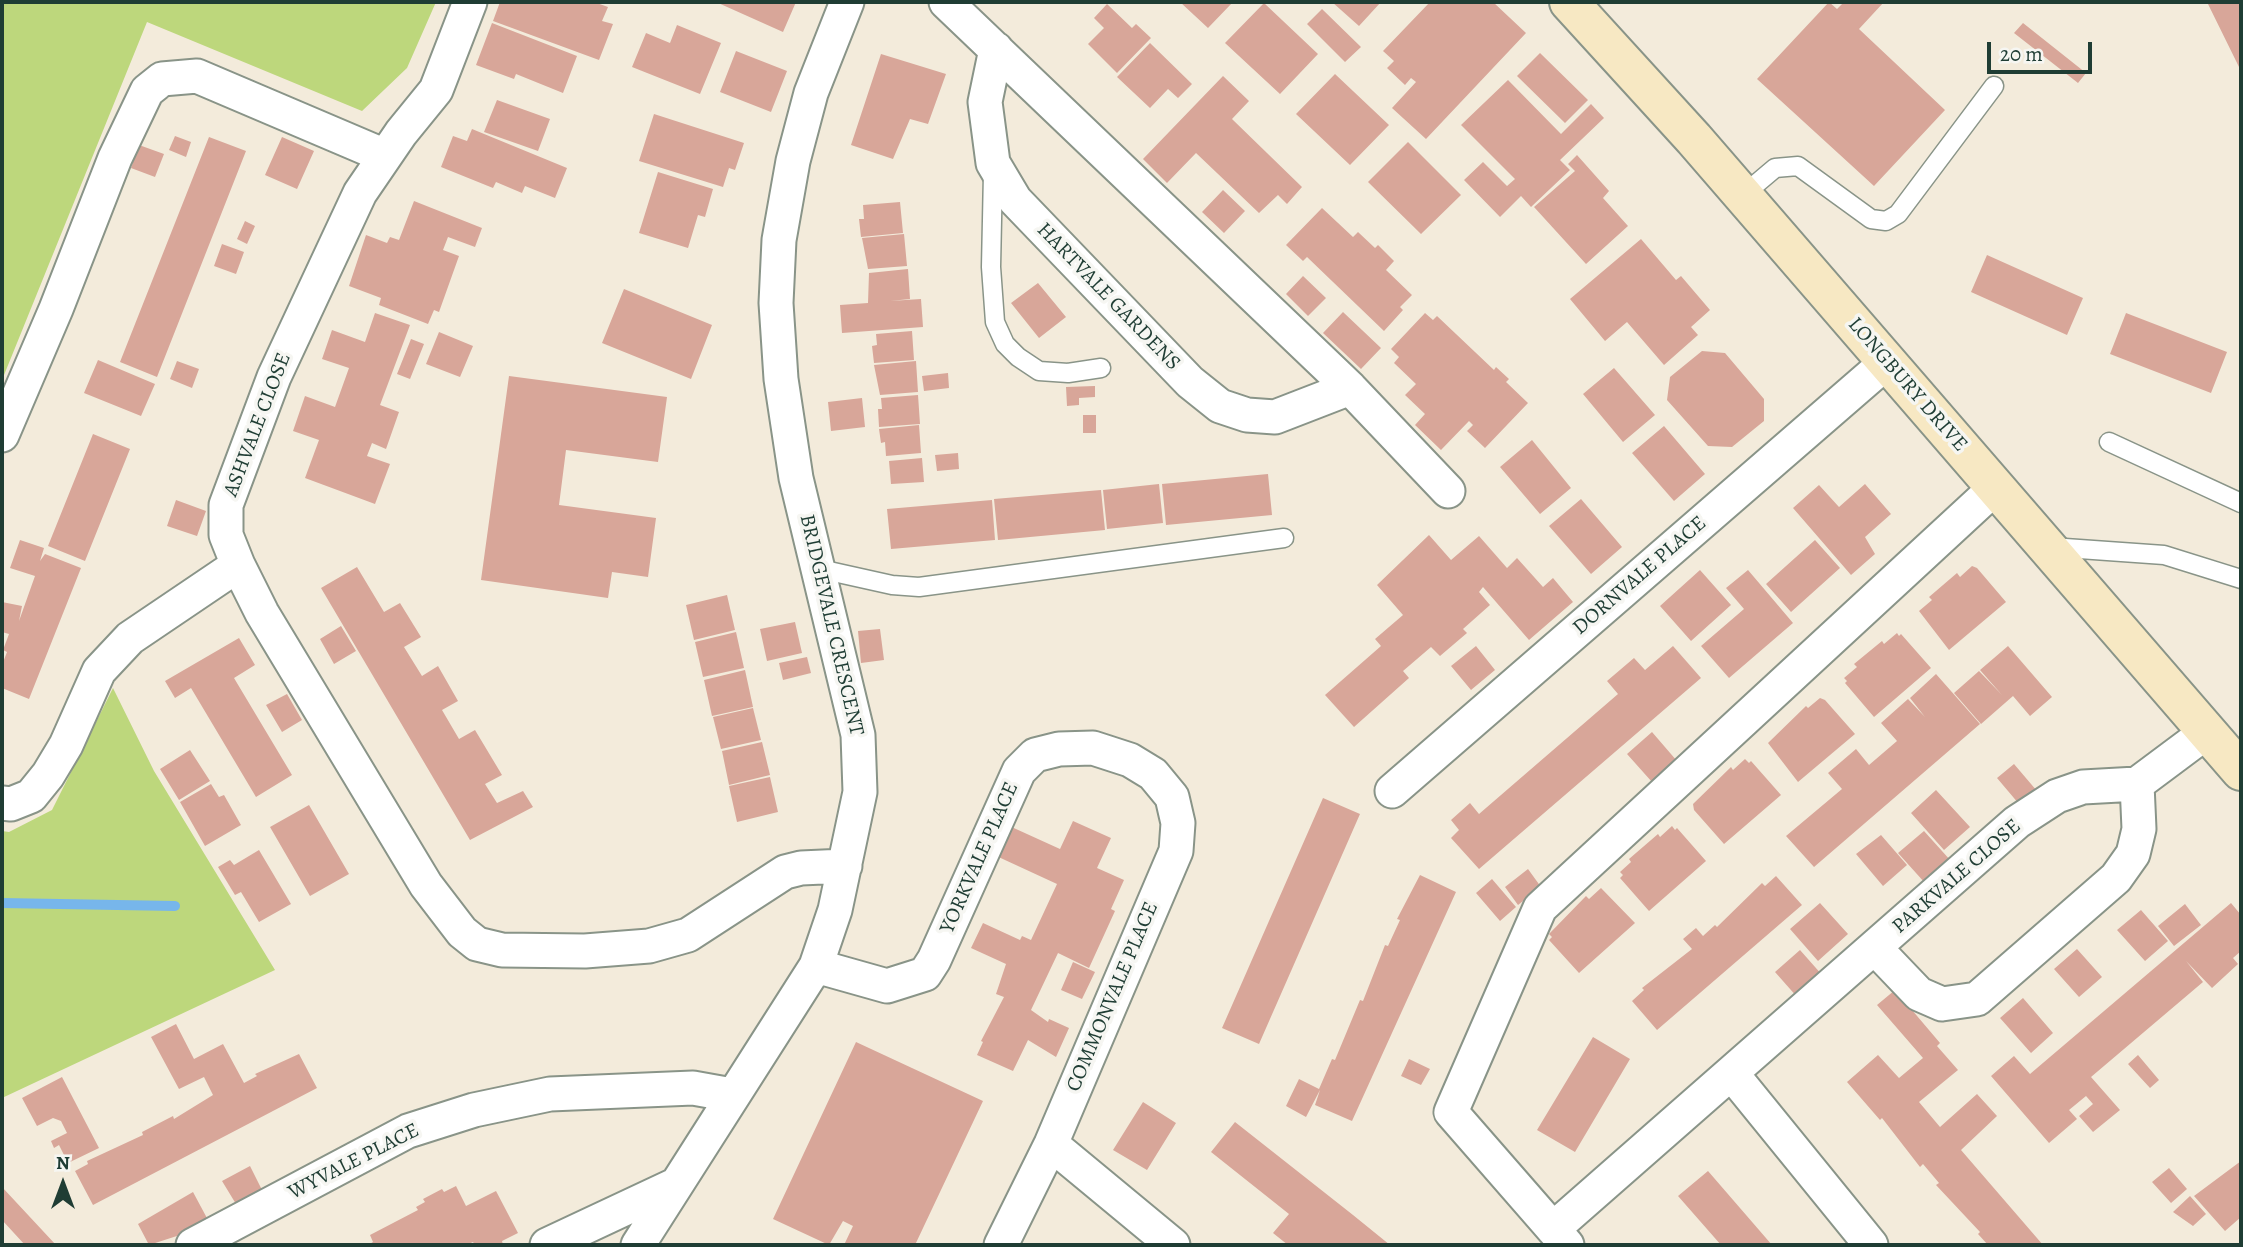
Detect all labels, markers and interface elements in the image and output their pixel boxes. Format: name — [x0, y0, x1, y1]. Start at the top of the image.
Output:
scale bar — [1991, 28, 2096, 72]
text: 20 m — [2000, 40, 2043, 68]
street label: HARTVALE GARDENS — [1031, 218, 1185, 376]
street label: LONGBURY DRIVE — [1842, 313, 1972, 457]
street label: ASHVALE CLOSE — [219, 349, 297, 501]
street label: DORNVALE PLACE — [1568, 511, 1712, 641]
street label: BRIDGEVALE CRESCENT — [793, 512, 869, 738]
street label: YORKVALE PLACE — [935, 779, 1025, 937]
street label: PARKVALE CLOSE — [1888, 814, 2026, 940]
street label: COMMONVALE PLACE — [1062, 898, 1164, 1096]
street label: WYVALE PLACE — [284, 1118, 424, 1206]
north arrow — [28, 1149, 98, 1219]
text: N — [56, 1150, 70, 1176]

